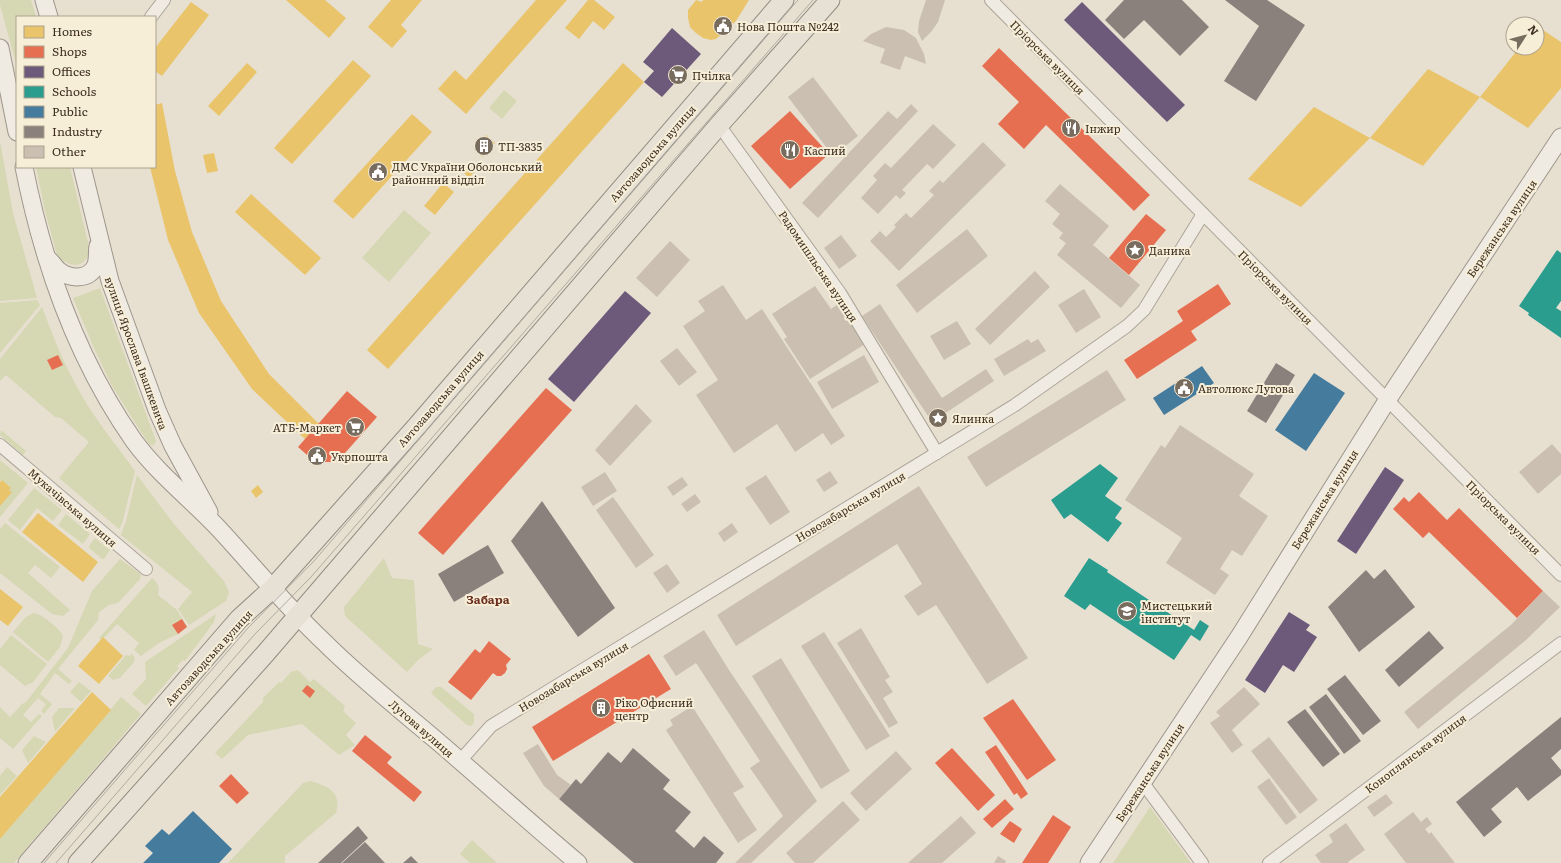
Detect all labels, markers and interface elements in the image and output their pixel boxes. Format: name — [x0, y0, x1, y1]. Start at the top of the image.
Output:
public building icon: Нова Пошта №242 — [712, 15, 734, 37]
legend — [16, 16, 156, 168]
street label: Пріорська вулиця — [1007, 16, 1089, 98]
north arrow — [1505, 16, 1545, 56]
place label: Нова Пошта №242 — [737, 18, 839, 34]
text: N — [1525, 21, 1543, 38]
text: Homes — [52, 22, 92, 40]
text: Shops — [52, 42, 87, 60]
text: Offices — [52, 62, 91, 80]
supermarket icon: Пчілка — [667, 64, 689, 86]
place label: Пчілка — [692, 67, 731, 83]
text: Schools — [52, 82, 97, 100]
street label: Автозаводська вулиця — [605, 101, 699, 205]
text: Public — [52, 102, 88, 120]
restaurant icon: Інжир — [1060, 117, 1082, 139]
place label: Інжир — [1085, 120, 1121, 136]
text: Industry — [52, 122, 102, 140]
building icon: ТП-3835 — [473, 135, 495, 157]
place label: ТП-3835 — [498, 138, 543, 154]
restaurant icon: Каспий — [779, 139, 801, 161]
text: Other — [52, 142, 86, 160]
place label: Каспий — [804, 142, 846, 158]
place label: ДМС України Оболонський районний відділ — [392, 158, 542, 187]
public building icon: ДМС України Оболонський районний відділ — [367, 161, 389, 183]
street label: Бережанська вулиця — [1462, 175, 1540, 280]
street label: Радомишльська вулиця — [776, 207, 863, 325]
place icon: Даника — [1124, 239, 1146, 261]
place label: Даника — [1149, 242, 1191, 258]
street label: Пріорська вулиця — [1235, 246, 1317, 328]
street label: вулиця Ярослава Івашкевича — [102, 274, 172, 432]
street label: Автозаводська вулиця — [393, 346, 487, 450]
public building icon: Автолюкс Лугова — [1173, 377, 1195, 399]
place label: Автолюкс Лугова — [1198, 380, 1294, 396]
place icon: Ялинка — [927, 407, 949, 429]
place label: Ялинка — [952, 410, 994, 426]
supermarket icon: АТБ-Маркет — [344, 416, 366, 438]
place label: АТБ-Маркет — [273, 419, 342, 435]
public building icon: Укрпошта — [306, 445, 328, 467]
street label: Бережанська вулиця — [1287, 446, 1361, 552]
place label: Укрпошта — [331, 448, 388, 464]
street label: Мукачівська вулиця — [25, 464, 121, 550]
street label: Новозабарська вулиця — [792, 467, 908, 545]
street label: Пріорська вулиця — [1463, 476, 1545, 558]
district label: Забара — [466, 590, 510, 608]
place label: Мистецький інститут — [1141, 597, 1212, 626]
school or university icon: Мистецький інститут — [1116, 600, 1138, 622]
street label: Автозаводська вулиця — [161, 605, 256, 708]
street label: Новозабарська вулиця — [515, 637, 631, 715]
place label: Ріко Офисний центр — [615, 694, 693, 723]
street label: Лугова вулиця — [386, 695, 458, 761]
building icon: Ріко Офисний центр — [590, 697, 612, 719]
street label: Коноплянська вулиця — [1361, 709, 1469, 797]
street label: Бережанська вулиця — [1111, 719, 1187, 825]

